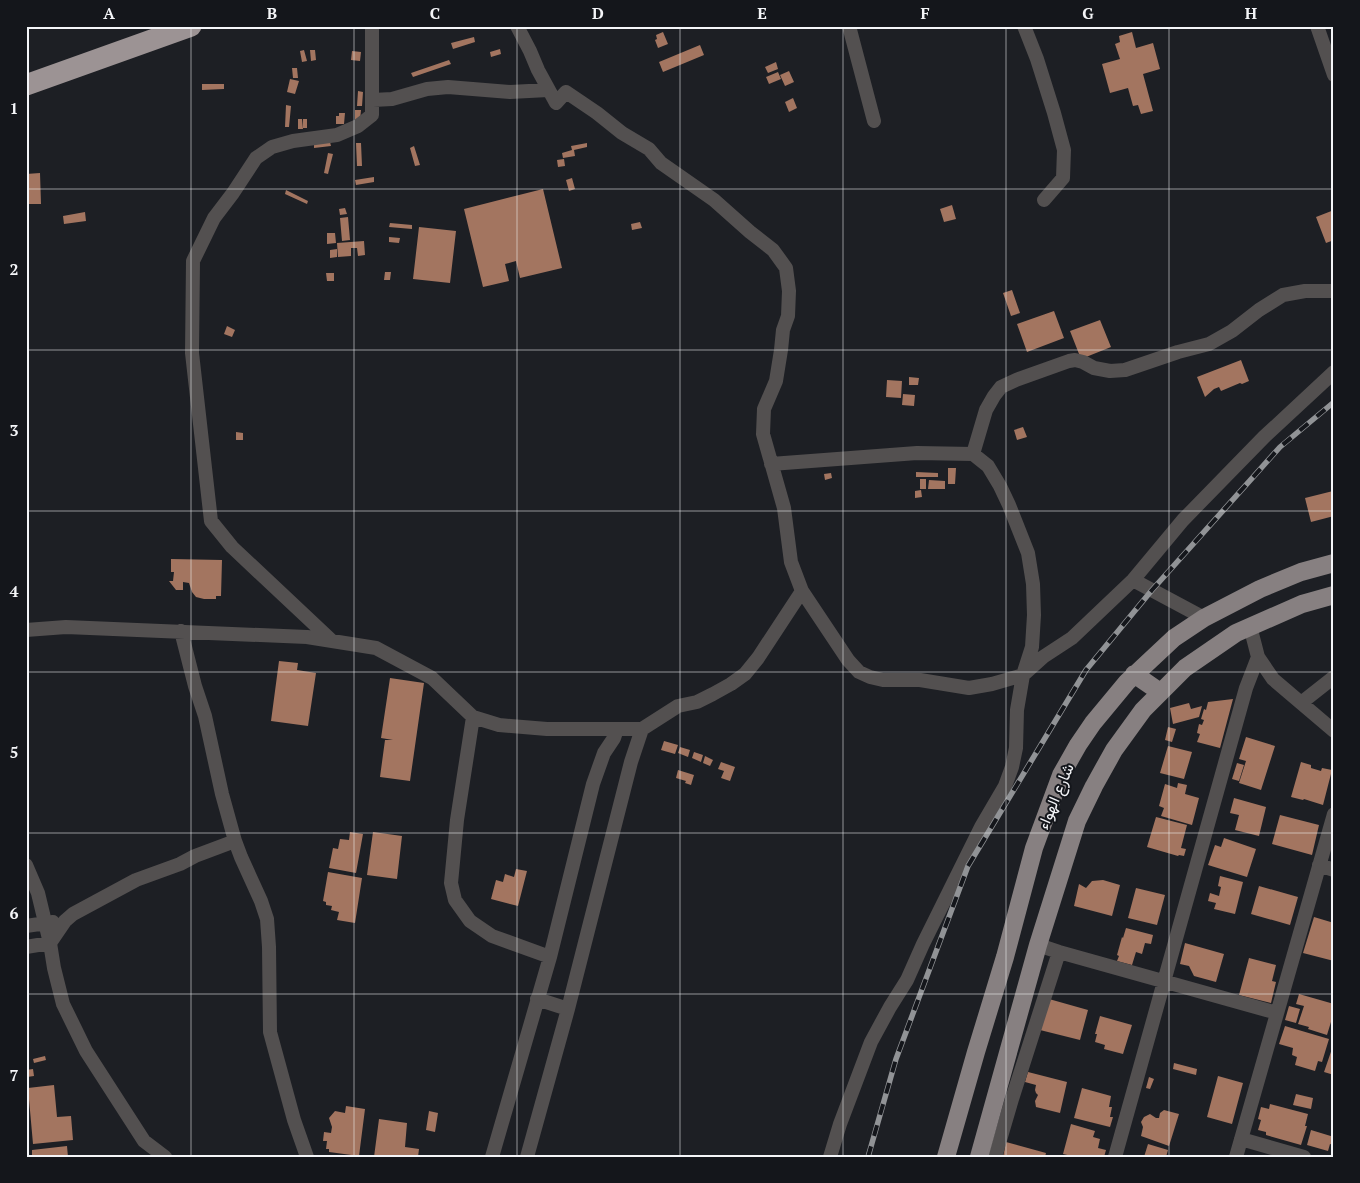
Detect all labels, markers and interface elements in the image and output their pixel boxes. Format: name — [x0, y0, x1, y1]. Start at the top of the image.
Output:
text: A — [103, 2, 115, 24]
text: B — [267, 2, 277, 24]
text: C — [430, 2, 440, 24]
text: D — [592, 2, 604, 24]
text: E — [757, 2, 767, 24]
text: F — [920, 2, 930, 24]
text: G — [1082, 2, 1094, 24]
text: H — [1245, 2, 1257, 24]
text: 1 — [9, 97, 19, 119]
text: 2 — [9, 258, 19, 280]
text: 3 — [9, 419, 19, 441]
text: 4 — [9, 580, 19, 602]
text: 5 — [9, 741, 19, 763]
street label: شارع الهواء — [1031, 760, 1080, 833]
text: 6 — [9, 902, 19, 924]
text: 7 — [9, 1064, 19, 1086]

